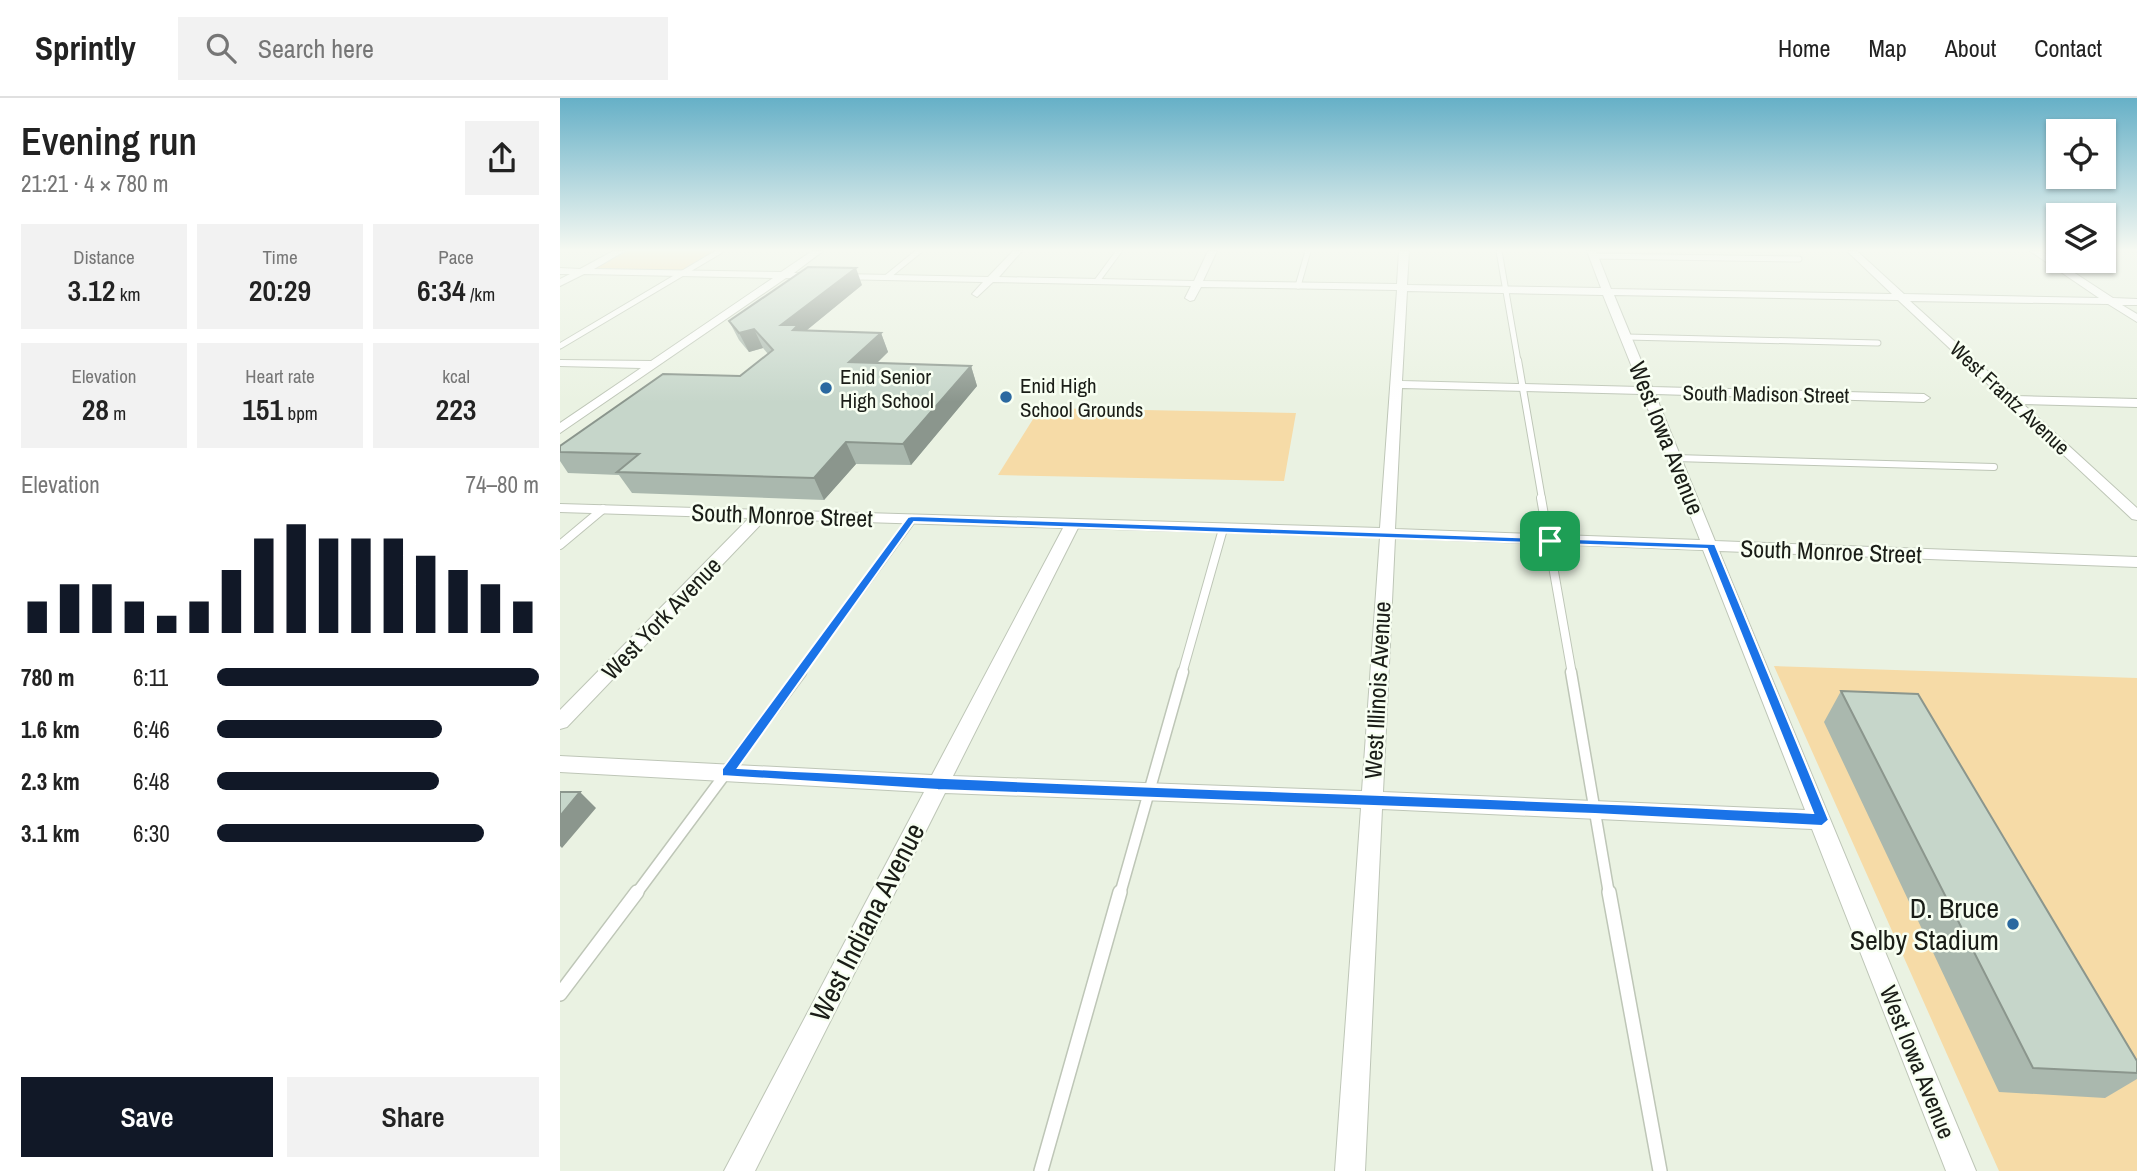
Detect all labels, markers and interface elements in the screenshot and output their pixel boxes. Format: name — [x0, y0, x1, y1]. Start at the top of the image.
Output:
search box — [178, 17, 668, 80]
text: Sprintly — [35, 26, 136, 70]
icon: search — [202, 29, 240, 67]
text: Search here — [258, 31, 374, 66]
text: Home — [1778, 32, 1830, 64]
text: Map — [1868, 32, 1907, 64]
text: About — [1945, 32, 1996, 64]
text: Contact — [2034, 32, 2102, 64]
text: Evening run — [21, 116, 197, 167]
map controls — [2046, 119, 2116, 273]
button: locate — [2046, 119, 2116, 189]
button: share — [465, 121, 539, 195]
text: 21:21 · 4 × 780 m — [21, 168, 168, 199]
button: layers — [2046, 203, 2116, 273]
text: Distance — [73, 244, 135, 270]
text: Time — [262, 244, 298, 270]
text: Pace — [438, 244, 474, 270]
text: 3.12 — [68, 270, 115, 310]
text: 20:29 — [249, 270, 311, 310]
text: 6:34 — [417, 270, 466, 310]
text: km — [115, 281, 141, 307]
text: /km — [466, 281, 495, 307]
street label: West Frantz Avenue — [1944, 335, 2076, 461]
street label: West Iowa Avenue — [1622, 357, 1712, 519]
place label: Enid Senior High School — [840, 362, 934, 415]
text: Elevation — [72, 363, 136, 389]
text: Heart rate — [245, 363, 315, 389]
text: kcal — [442, 363, 470, 389]
place label: Enid High School Grounds — [1020, 371, 1143, 424]
street label: South Madison Street — [1682, 378, 1850, 410]
marker: Enid Senior High School — [818, 380, 834, 396]
text: 28 — [82, 389, 109, 429]
text: 151 — [242, 389, 283, 429]
text: 223 — [435, 389, 477, 429]
marker: Enid High School Grounds — [998, 389, 1014, 405]
text: m — [109, 400, 126, 426]
text: bpm — [283, 400, 318, 426]
text: Elevation — [21, 469, 100, 500]
text: 74–80 m — [466, 469, 539, 500]
street label: South Monroe Street — [691, 496, 874, 534]
pin — [1520, 511, 1580, 571]
icon: arrive — [1531, 522, 1569, 560]
street label: South Monroe Street — [1740, 532, 1923, 570]
street label: West York Avenue — [594, 550, 728, 686]
street label: West Illinois Avenue — [1356, 600, 1398, 780]
text: 780 m — [21, 662, 74, 693]
text: 6:11 — [133, 662, 168, 693]
text: 1.6 km — [21, 714, 80, 745]
text: 6:46 — [133, 714, 170, 745]
text: 2.3 km — [21, 766, 80, 797]
text: 6:48 — [133, 766, 170, 797]
street label: West Indiana Avenue — [801, 816, 933, 1028]
text: 3.1 km — [21, 818, 80, 849]
text: 6:30 — [133, 818, 170, 849]
place label: D. Bruce Selby Stadium — [1850, 889, 1999, 959]
marker: D. Bruce Selby Stadium — [2005, 916, 2021, 932]
street label: West Iowa Avenue — [1873, 981, 1963, 1143]
button: Save — [21, 1077, 273, 1157]
button: Share — [287, 1077, 539, 1157]

